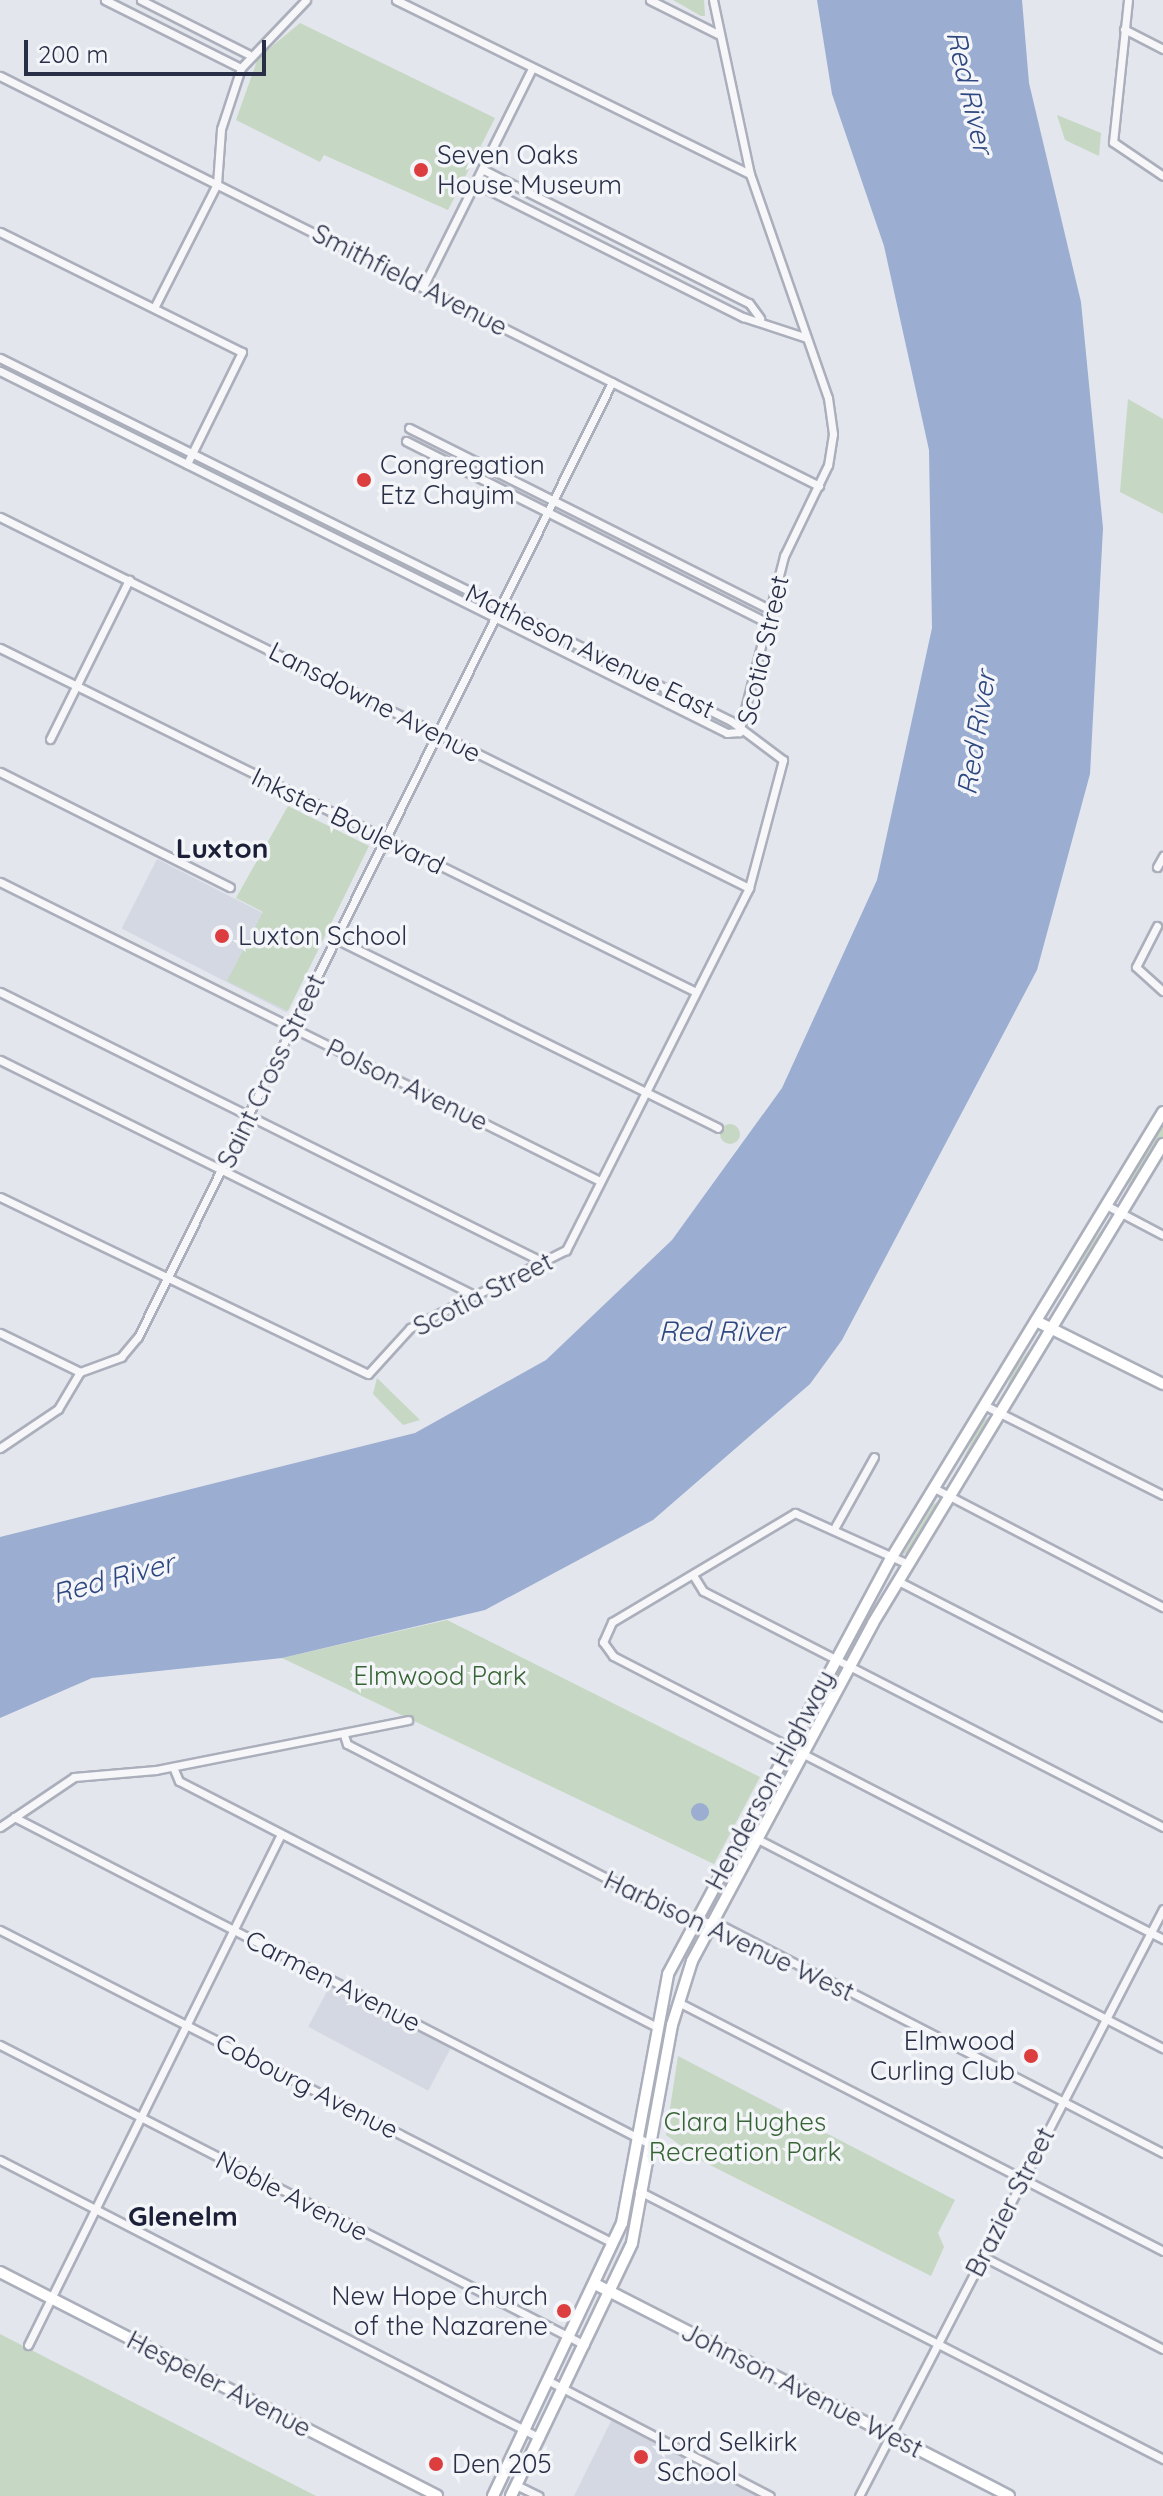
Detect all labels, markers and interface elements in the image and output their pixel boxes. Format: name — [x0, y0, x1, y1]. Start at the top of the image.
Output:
scale bar — [28, 24, 270, 74]
water label: Red River — [940, 27, 1000, 157]
text: 200 m — [38, 39, 108, 69]
place label: Seven Oaks House Museum — [437, 139, 622, 200]
marker: Seven Oaks House Museum — [412, 161, 430, 179]
street label: Smithfield Avenue — [307, 217, 513, 343]
place label: Congregation Etz Chayim — [380, 449, 545, 510]
marker: Congregation Etz Chayim — [355, 471, 373, 489]
street label: Scotia Street — [731, 572, 795, 728]
street label: Matheson Avenue East — [460, 577, 720, 725]
street label: Lansdowne Avenue — [264, 635, 486, 769]
water label: Red River — [950, 669, 1002, 797]
street label: Inkster Boulevard — [247, 761, 449, 881]
district label: Luxton — [176, 831, 268, 865]
place label: Luxton School — [238, 920, 407, 952]
marker: Luxton School — [213, 927, 231, 945]
street label: Saint Cross Street — [211, 969, 331, 1173]
street label: Polson Avenue — [321, 1032, 493, 1138]
street label: Scotia Street — [408, 1246, 558, 1342]
water label: Red River — [658, 1314, 784, 1348]
water label: Red River — [48, 1546, 178, 1610]
park label: Elmwood Park — [353, 1660, 527, 1692]
street label: Henderson Highway — [699, 1665, 841, 1895]
street label: Harbison Avenue West — [599, 1864, 859, 2008]
street label: Carmen Avenue — [240, 1923, 426, 2039]
place label: Elmwood Curling Club — [870, 2025, 1015, 2086]
street label: Cobourg Avenue — [210, 2027, 404, 2145]
marker: Elmwood Curling Club — [1022, 2047, 1040, 2065]
park label: Clara Hughes Recreation Park — [649, 2106, 841, 2168]
street label: Brazier Street — [959, 2122, 1061, 2282]
street label: Noble Avenue — [211, 2144, 373, 2248]
district label: Glenelm — [128, 2199, 238, 2233]
place label: New Hope Church of the Nazarene — [332, 2280, 548, 2342]
marker: New Hope Church of the Nazarene — [555, 2302, 573, 2320]
street label: Johnson Avenue West — [676, 2316, 928, 2464]
street label: Hespeler Avenue — [122, 2324, 316, 2444]
place label: Lord Selkirk School — [657, 2426, 798, 2488]
place label: Den 205 — [452, 2448, 552, 2480]
marker: Lord Selkirk School — [632, 2448, 650, 2466]
marker: Den 205 — [427, 2455, 445, 2473]

